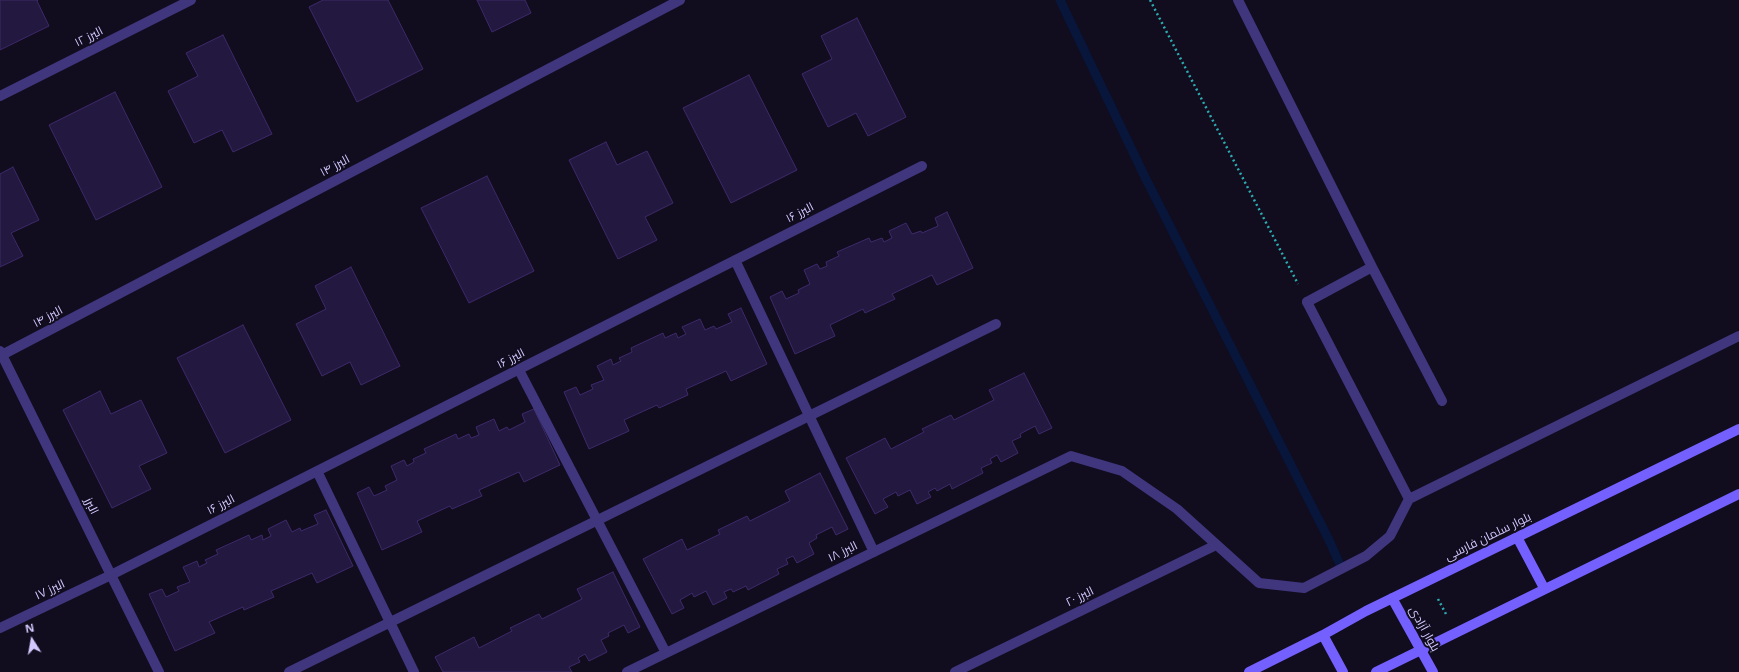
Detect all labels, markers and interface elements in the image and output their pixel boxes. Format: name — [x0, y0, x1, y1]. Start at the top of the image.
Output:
street label: البرز ۱۲ — [72, 24, 106, 50]
street label: البرز ۱۴ — [318, 152, 352, 180]
street label: البرز ۱۶ — [784, 200, 816, 226]
street label: البرز ۱۴ — [31, 303, 65, 331]
street label: البرز ۱۶ — [495, 346, 527, 372]
street label: البرز ۱۶ — [205, 492, 237, 518]
street label: البرز — [81, 495, 101, 517]
street label: بلوار سلمان فارسی — [1443, 510, 1533, 564]
street label: البرز ۱۸ — [826, 539, 860, 565]
street label: البرز ۱۷ — [33, 577, 67, 603]
street label: البرز ۲۰ — [1064, 584, 1096, 610]
street label: بلوار آزادی — [1406, 604, 1442, 654]
north arrow — [12, 620, 52, 660]
text: N — [24, 620, 35, 636]

